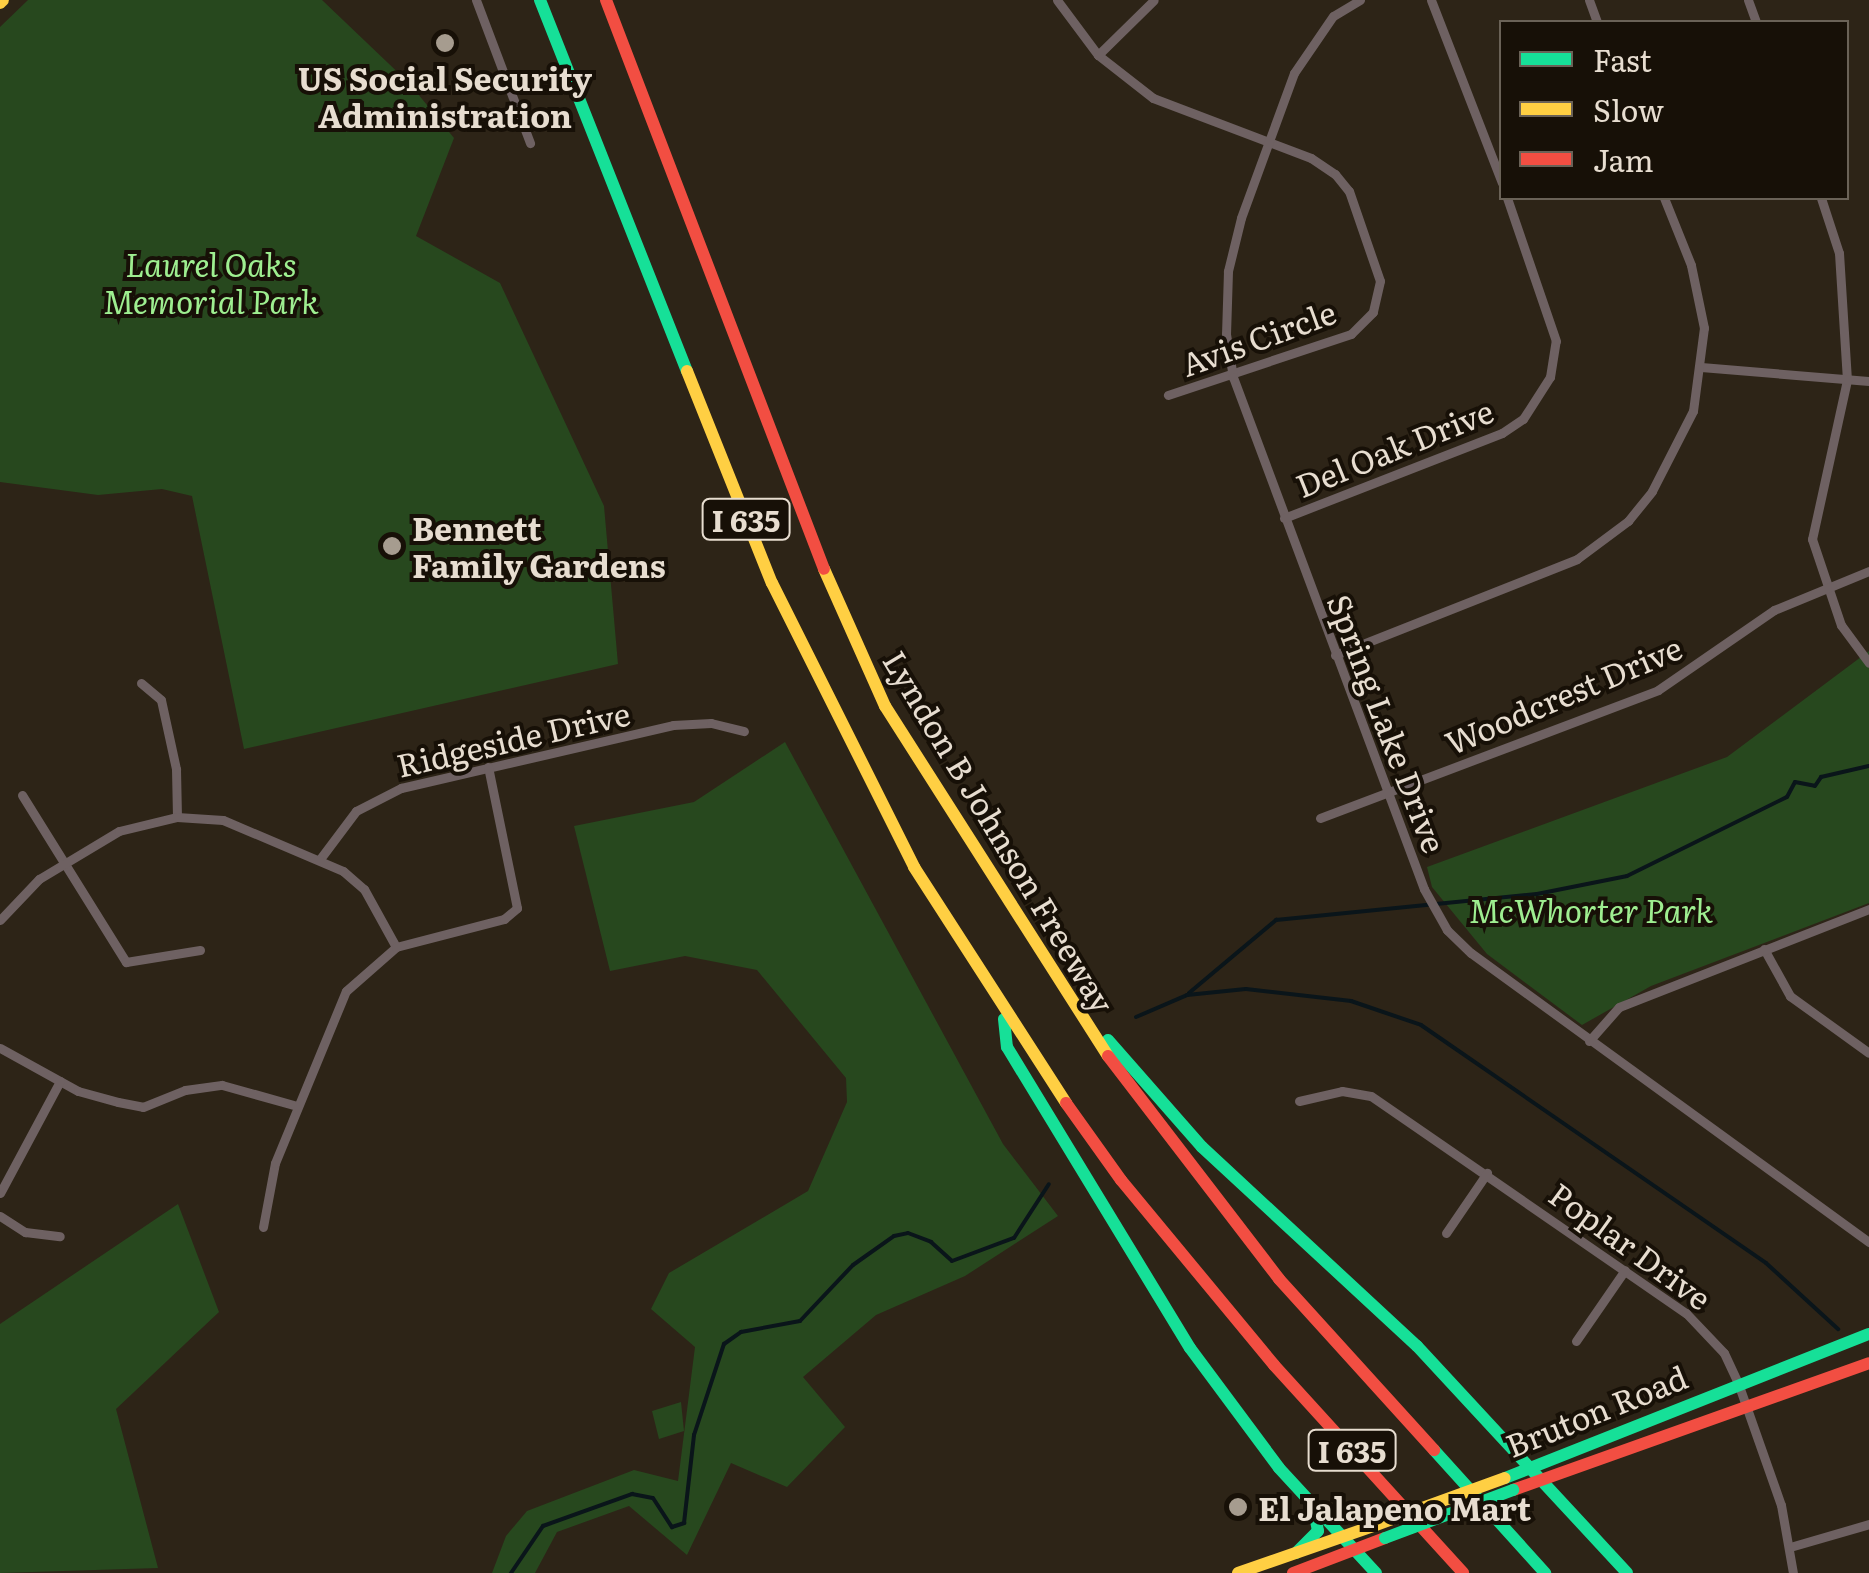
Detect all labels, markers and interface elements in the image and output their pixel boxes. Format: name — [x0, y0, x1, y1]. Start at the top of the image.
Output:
legend — [1499, 20, 1849, 200]
marker: US Social Security Administration — [434, 32, 456, 54]
text: Fast — [1593, 37, 1652, 81]
place label: US Social Security Administration — [298, 59, 592, 134]
text: Slow — [1593, 87, 1664, 131]
text: Jam — [1593, 137, 1653, 181]
park label: Laurel Oaks Memorial Park — [103, 245, 319, 320]
street label: Avis Circle — [1175, 291, 1341, 383]
street label: Del Oak Drive — [1290, 390, 1498, 504]
road number: I 635 — [701, 494, 791, 544]
place label: Bennett Family Gardens — [412, 509, 666, 584]
marker: Bennett Family Gardens — [381, 535, 403, 557]
street label: Spring Lake Drive — [1321, 588, 1455, 858]
street label: Woodcrest Drive — [1439, 627, 1687, 761]
street label: Lyndon B Johnson Freeway — [877, 643, 1123, 1019]
street label: Ridgeside Drive — [393, 692, 633, 784]
park label: McWhorter Park — [1469, 890, 1713, 928]
street label: Poplar Drive — [1543, 1174, 1719, 1316]
street label: Bruton Road — [1500, 1356, 1692, 1464]
road number: I 635 — [1307, 1425, 1397, 1475]
place label: El Jalapeno Mart — [1258, 1488, 1531, 1526]
marker: El Jalapeno Mart — [1227, 1496, 1249, 1518]

